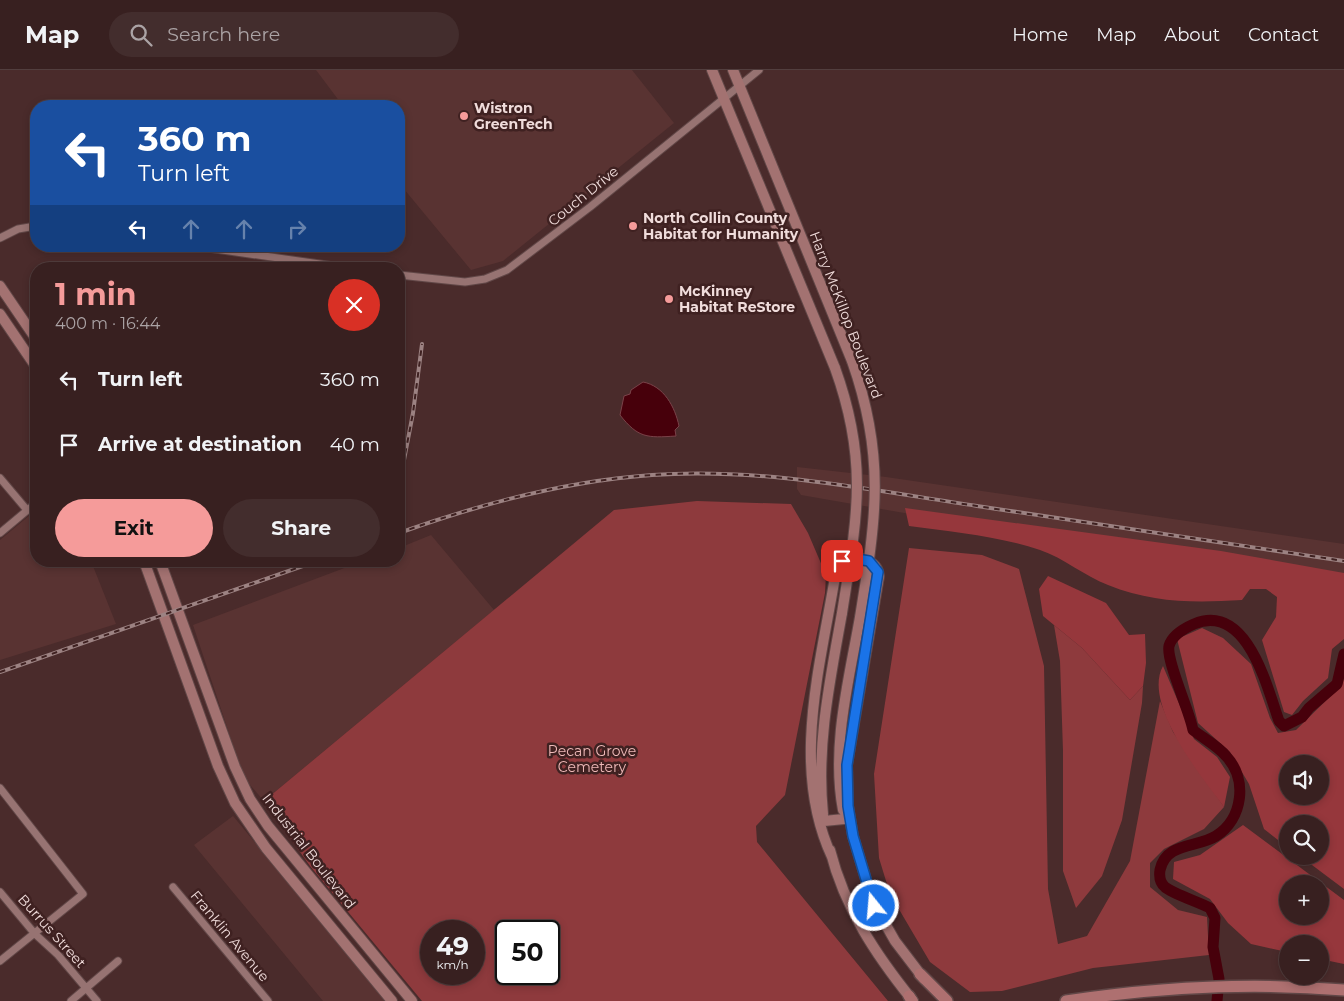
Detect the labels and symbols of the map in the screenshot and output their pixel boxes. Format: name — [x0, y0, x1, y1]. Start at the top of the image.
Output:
place label: Wistron GreenTech — [474, 99, 553, 133]
marker: Wistron GreenTech — [458, 110, 470, 122]
street label: Couch Drive — [544, 162, 622, 230]
place label: North Collin County Habitat for Humanity — [643, 209, 799, 243]
marker: North Collin County Habitat for Humanity — [627, 220, 639, 232]
street label: Harry McKillop Boulevard — [806, 229, 886, 401]
place label: McKinney Habitat ReStore — [679, 282, 795, 316]
marker: McKinney Habitat ReStore — [663, 293, 675, 305]
pin — [821, 540, 863, 582]
park label: Pecan Grove Cemetery — [548, 742, 636, 776]
street label: Industrial Boulevard — [258, 790, 360, 912]
position arrow — [847, 879, 899, 931]
street label: Franklin Avenue — [187, 887, 273, 985]
street label: Burrus Street — [14, 890, 90, 972]
speed limit sign: 50 — [495, 920, 560, 985]

